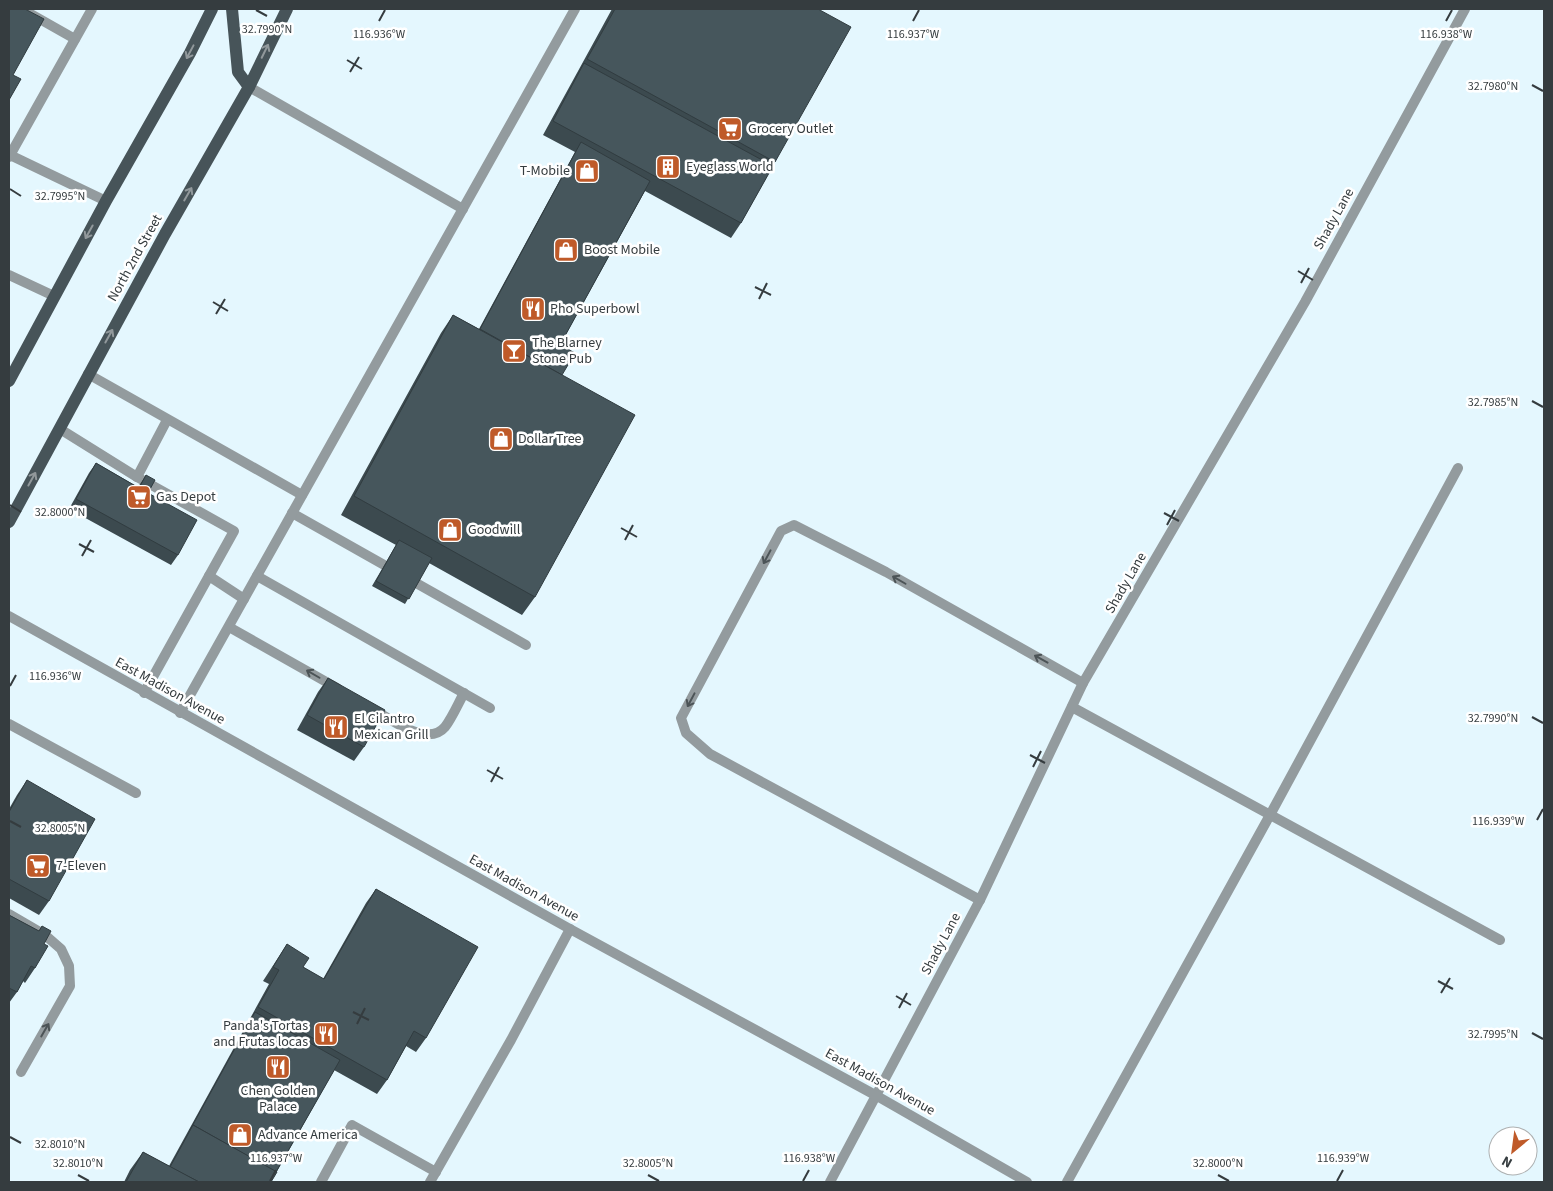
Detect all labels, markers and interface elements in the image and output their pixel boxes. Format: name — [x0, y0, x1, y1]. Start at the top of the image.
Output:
text: 32.7990°N — [242, 21, 292, 38]
text: 116.936°W — [353, 26, 406, 43]
text: 116.937°W — [887, 26, 940, 43]
text: 116.938°W — [1420, 26, 1473, 43]
one-way arrow — [261, 44, 271, 59]
one-way arrow — [185, 45, 195, 60]
text: 32.7980°N — [1468, 78, 1518, 95]
supermarket icon: Grocery Outlet — [717, 116, 743, 142]
place label: Grocery Outlet — [748, 119, 834, 139]
building icon: Eyeglass World — [655, 154, 681, 180]
place label: Eyeglass World — [686, 157, 774, 177]
shop icon: T-Mobile — [574, 158, 600, 184]
place label: T-Mobile — [520, 161, 570, 181]
street label: Shady Lane — [1309, 184, 1359, 253]
one-way arrow — [183, 187, 193, 201]
text: 32.7995°N — [35, 188, 85, 205]
street label: North 2nd Street — [103, 211, 167, 305]
one-way arrow — [84, 225, 94, 240]
shop icon: Boost Mobile — [553, 237, 579, 263]
place label: Boost Mobile — [584, 240, 660, 260]
restaurant icon: Pho Superbowl — [520, 296, 546, 322]
place label: Pho Superbowl — [550, 299, 640, 319]
one-way arrow — [105, 329, 114, 344]
place label: The Blarney Stone Pub — [532, 333, 602, 369]
bar icon: The Blarney Stone Pub — [501, 338, 527, 364]
text: 32.7985°N — [1468, 394, 1518, 411]
shop icon: Dollar Tree — [488, 426, 514, 452]
place label: Dollar Tree — [518, 429, 582, 449]
one-way arrow — [27, 472, 37, 487]
supermarket icon: Gas Depot — [126, 484, 152, 510]
place label: Gas Depot — [156, 487, 216, 507]
text: 32.8000°N — [35, 504, 85, 521]
shop icon: Goodwill — [437, 517, 463, 543]
place label: Goodwill — [468, 520, 521, 540]
one-way arrow — [762, 549, 772, 564]
street label: Shady Lane — [1100, 549, 1152, 617]
one-way arrow — [893, 574, 907, 584]
street label: East Madison Avenue — [111, 652, 229, 730]
one-way arrow — [1034, 654, 1048, 664]
text: 116.936°W — [29, 668, 82, 685]
one-way arrow — [306, 669, 321, 679]
one-way arrow — [685, 692, 695, 707]
place label: El Cilantro Mexican Grill — [354, 709, 429, 745]
text: 32.7990°N — [1468, 710, 1518, 727]
restaurant icon: El Cilantro Mexican Grill — [323, 714, 349, 740]
text: 116.939°W — [1472, 813, 1525, 830]
text: 32.8005°N — [35, 820, 85, 837]
street label: East Madison Avenue — [465, 849, 583, 927]
supermarket icon: 7-Eleven — [25, 853, 51, 879]
place label: 7-Eleven — [56, 856, 106, 876]
street label: Shady Lane — [916, 909, 966, 979]
place label: Panda's Tortas and Frutas locas — [213, 1016, 308, 1052]
restaurant icon: Panda's Tortas and Frutas locas — [313, 1021, 339, 1047]
one-way arrow — [40, 1022, 50, 1037]
text: 32.7995°N — [1468, 1026, 1518, 1043]
street label: East Madison Avenue — [821, 1043, 939, 1121]
restaurant icon: Chen Golden Palace — [265, 1054, 291, 1080]
place label: Chen Golden Palace — [240, 1081, 316, 1117]
shop icon: Advance America — [227, 1122, 253, 1148]
place label: Advance America — [258, 1125, 358, 1145]
north arrow — [1488, 1126, 1538, 1176]
text: 32.8010°N — [35, 1136, 85, 1153]
text: 116.937°W — [250, 1150, 303, 1167]
text: 116.938°W — [783, 1150, 836, 1167]
text: 116.939°W — [1317, 1150, 1370, 1167]
text: N — [1498, 1150, 1516, 1172]
text: 32.8010°N — [53, 1155, 103, 1172]
text: 32.8005°N — [623, 1155, 673, 1172]
text: 32.8000°N — [1193, 1155, 1243, 1172]

